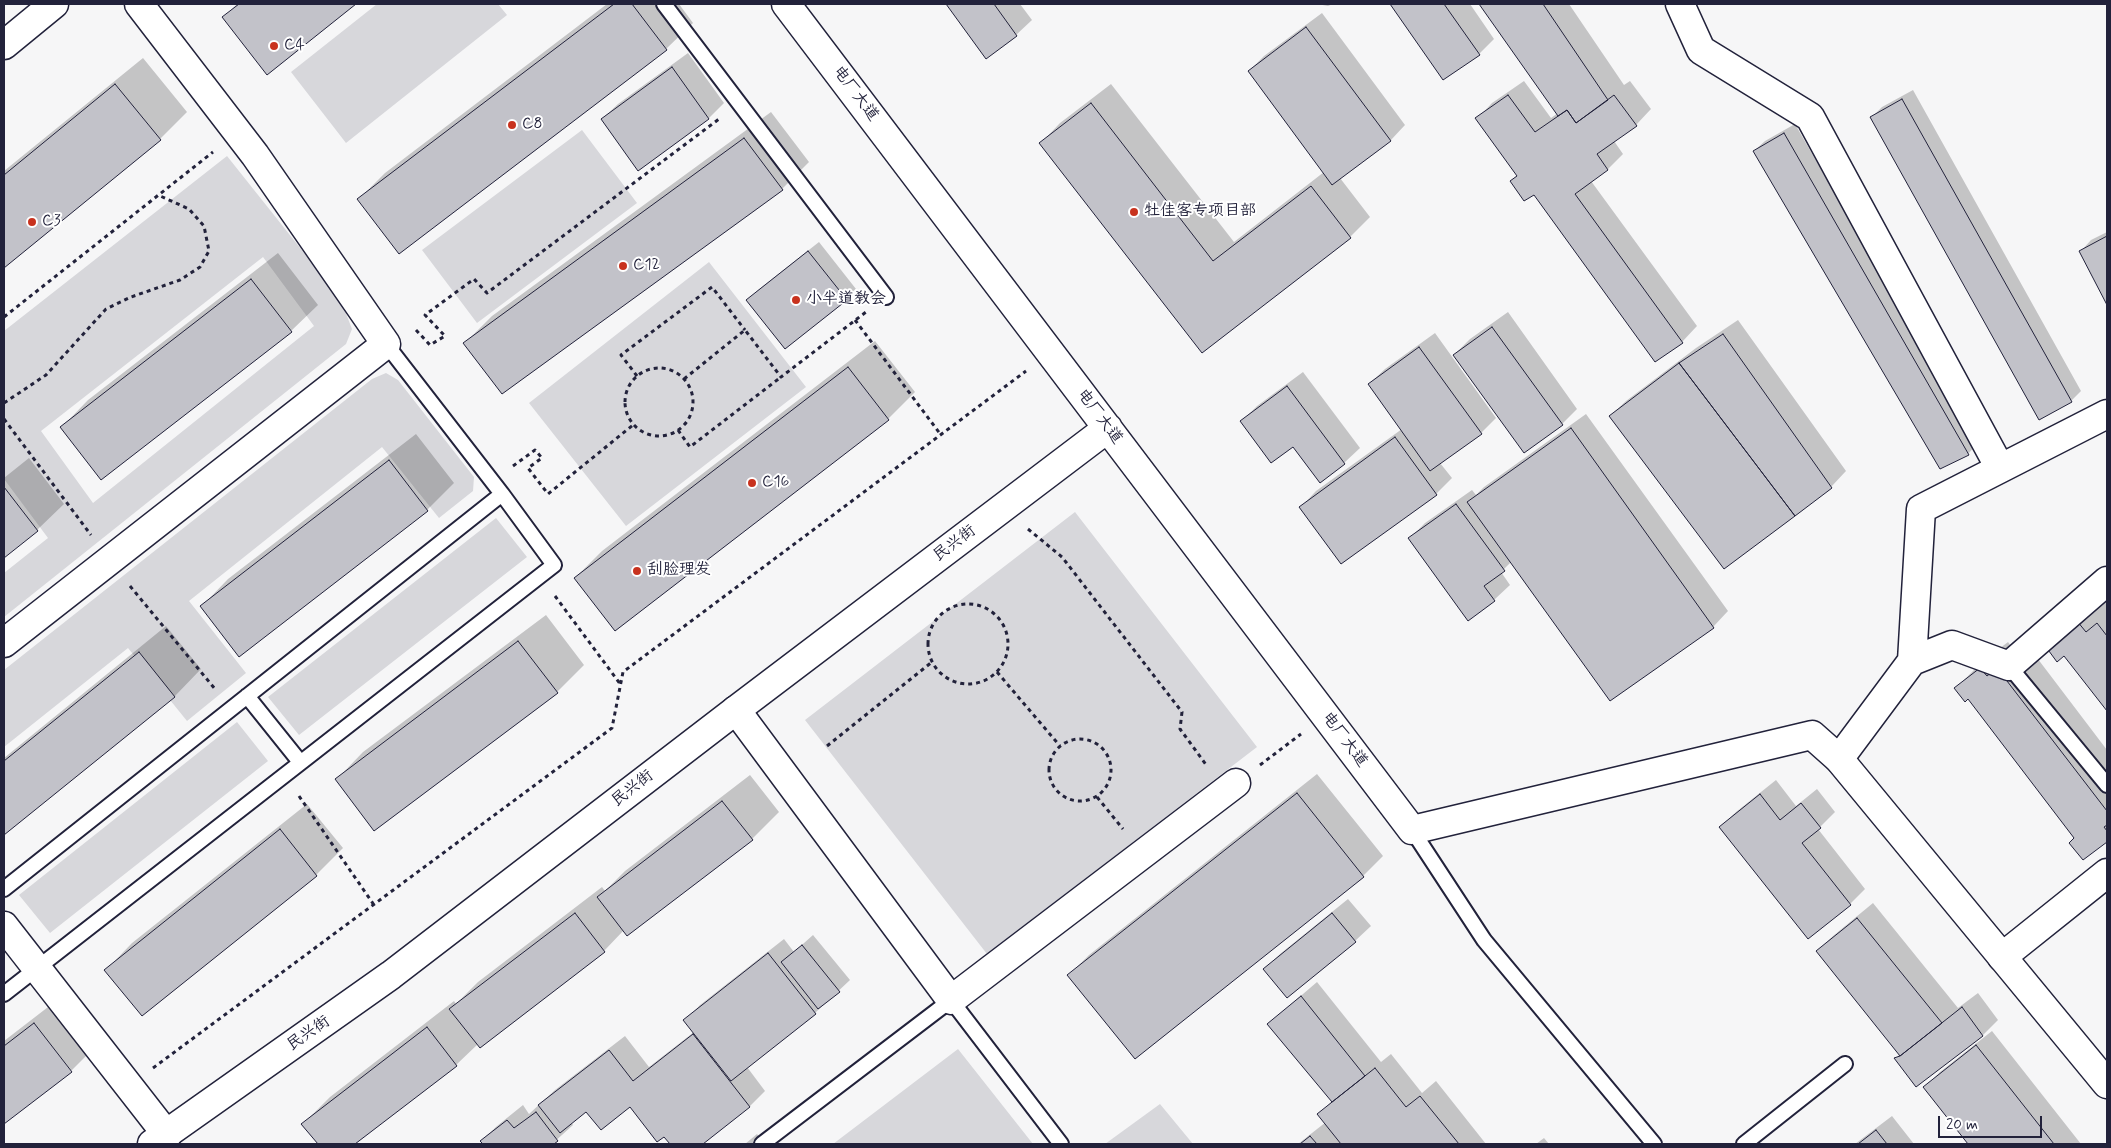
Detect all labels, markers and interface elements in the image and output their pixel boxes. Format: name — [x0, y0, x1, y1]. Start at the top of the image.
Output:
place label: C4 — [284, 36, 305, 56]
marker: C4 — [268, 40, 280, 52]
street label: 电厂大道 — [828, 63, 882, 125]
place label: C8 — [522, 115, 542, 135]
marker: C8 — [506, 119, 518, 131]
place label: 牡佳客专项目部 — [1144, 202, 1256, 222]
marker: 牡佳客专项目部 — [1128, 206, 1140, 218]
place label: C3 — [42, 212, 61, 232]
marker: C3 — [26, 216, 38, 228]
place label: C12 — [633, 256, 660, 276]
marker: C12 — [617, 260, 629, 272]
place label: 小半道教会 — [806, 290, 886, 310]
marker: 小半道教会 — [790, 294, 802, 306]
street label: 电厂大道 — [1072, 386, 1126, 448]
place label: C16 — [762, 473, 789, 493]
marker: C16 — [746, 477, 758, 489]
street label: 民兴街 — [930, 522, 980, 566]
place label: 刮脸理发 — [647, 561, 711, 581]
marker: 刮脸理发 — [631, 565, 643, 577]
street label: 电厂大道 — [1317, 709, 1371, 771]
street label: 民兴街 — [608, 767, 658, 811]
street label: 民兴街 — [284, 1012, 334, 1056]
scale bar — [1941, 1106, 2045, 1138]
text: 20 m — [1946, 1115, 1978, 1135]

